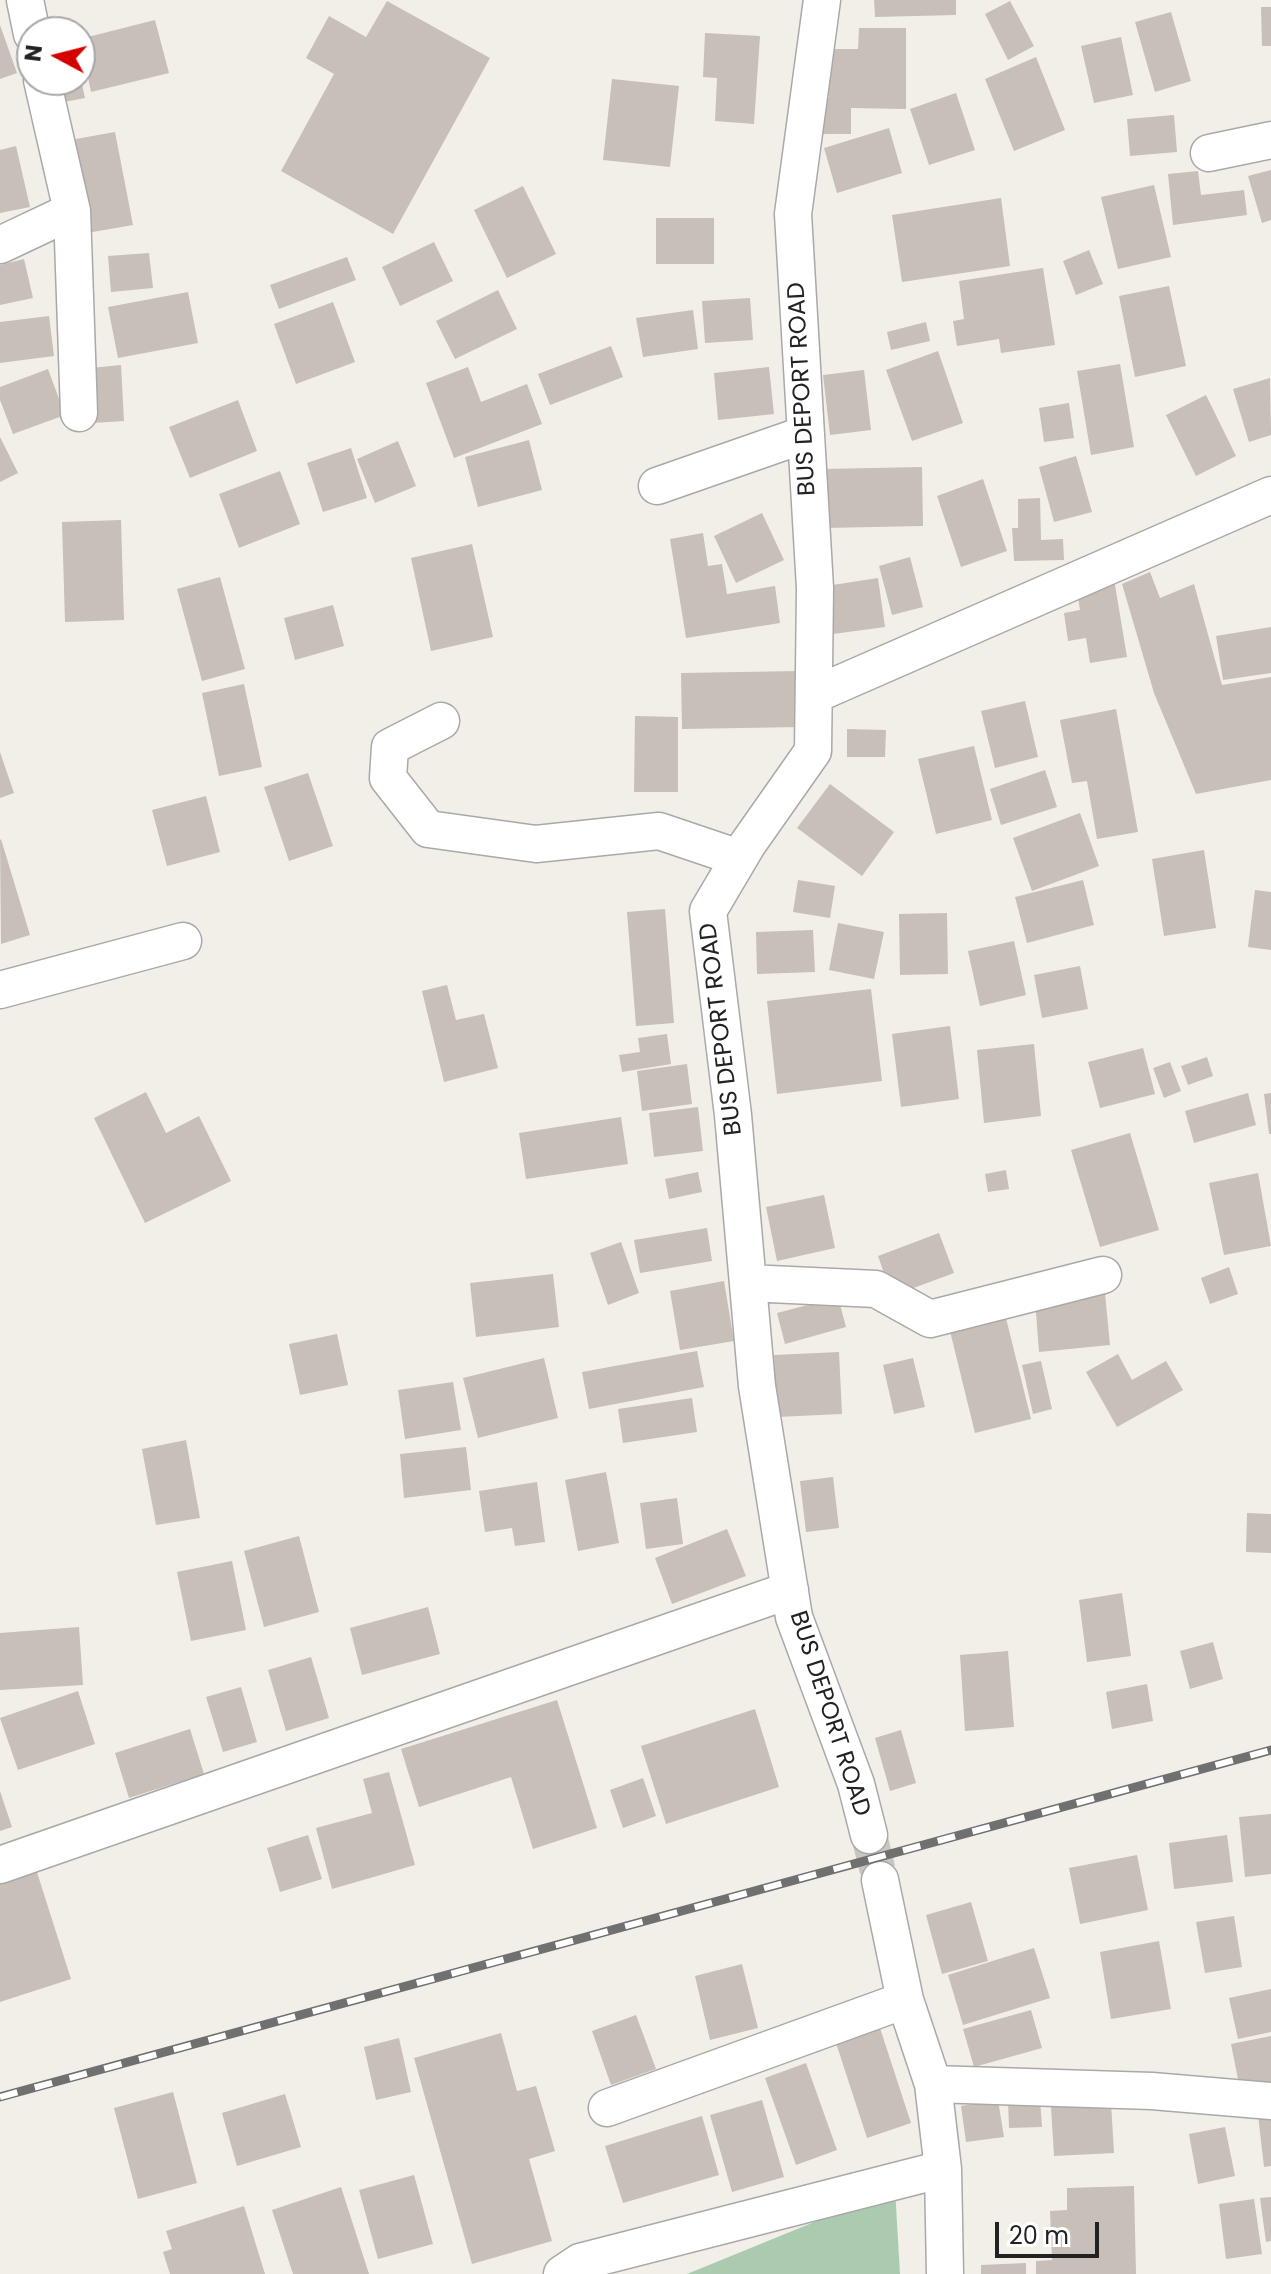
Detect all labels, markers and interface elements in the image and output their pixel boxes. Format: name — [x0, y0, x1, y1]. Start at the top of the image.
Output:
north arrow — [16, 16, 96, 96]
text: N — [17, 43, 50, 63]
street label: BUS DEPORT ROAD — [783, 281, 823, 497]
street label: BUS DEPORT ROAD — [695, 921, 749, 1137]
street label: BUS DEPORT ROAD — [782, 1608, 876, 1820]
scale bar — [999, 2206, 1103, 2256]
text: 20 m — [1009, 2219, 1069, 2252]

